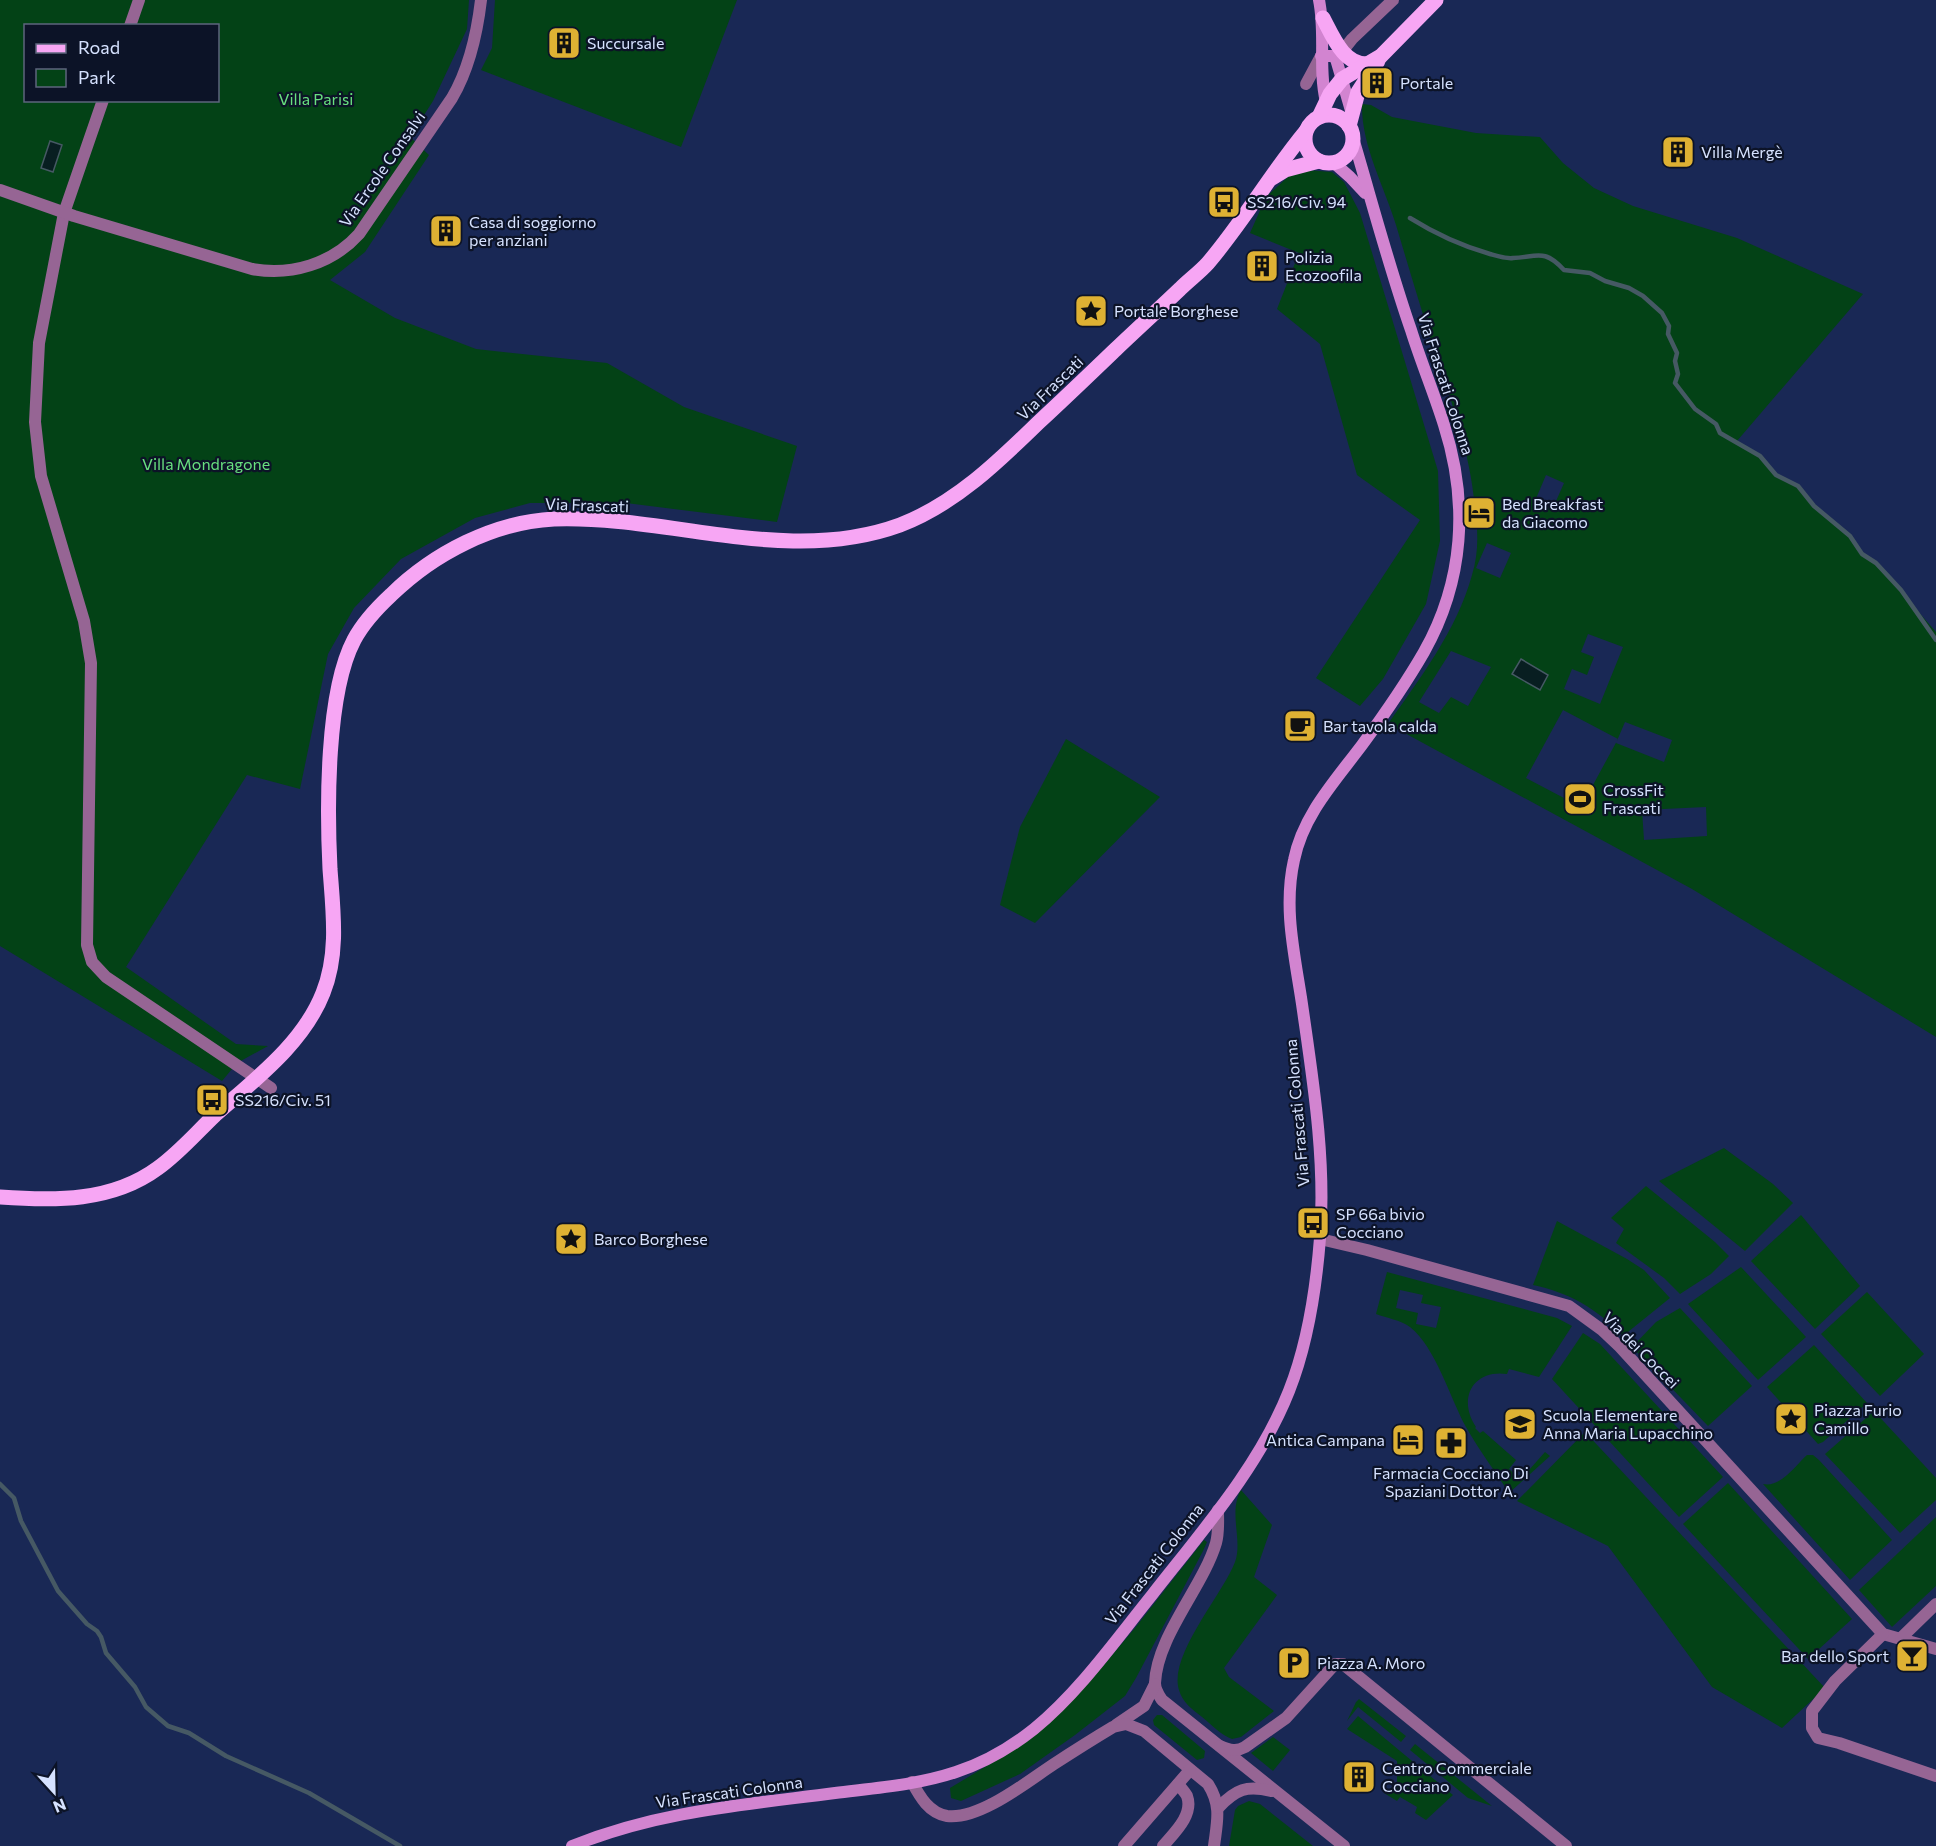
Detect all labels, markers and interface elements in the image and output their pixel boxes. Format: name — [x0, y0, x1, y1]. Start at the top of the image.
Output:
legend — [24, 24, 219, 102]
building icon: Succursale — [546, 25, 582, 61]
place label: Succursale — [587, 33, 664, 52]
text: Road — [78, 36, 120, 58]
building icon: Portale — [1359, 65, 1395, 101]
text: Park — [78, 66, 116, 88]
place label: Portale — [1400, 73, 1453, 92]
park label: Villa Parisi — [279, 89, 353, 108]
street label: Via Ercole Consalvi — [335, 107, 429, 230]
building icon: Villa Mergè — [1660, 134, 1696, 170]
place label: Villa Mergè — [1701, 142, 1783, 161]
bus stop icon: SS216/Civ. 94 — [1206, 184, 1242, 220]
place label: SS216/Civ. 94 — [1247, 192, 1347, 211]
place label: Casa di soggiorno per anziani — [469, 212, 596, 249]
building icon: Casa di soggiorno per anziani — [428, 213, 464, 249]
place label: Polizia Ecozoofila — [1285, 247, 1362, 284]
building icon: Polizia Ecozoofila — [1244, 248, 1280, 284]
place icon: Portale Borghese — [1073, 293, 1109, 329]
place label: Portale Borghese — [1114, 301, 1239, 320]
street label: Via Frascati Colonna — [1415, 310, 1478, 457]
street label: Via Frascati — [1013, 352, 1087, 424]
park label: Villa Mondragone — [142, 454, 270, 473]
street label: Via Frascati — [545, 494, 629, 515]
place label: Bed Breakfast da Giacomo — [1502, 494, 1604, 531]
hotel icon: Bed Breakfast da Giacomo — [1461, 495, 1497, 531]
cafe icon: Bar tavola calda — [1282, 708, 1318, 744]
place label: Bar tavola calda — [1323, 716, 1437, 735]
place label: CrossFit Frascati — [1603, 780, 1664, 817]
sports icon: CrossFit Frascati — [1562, 781, 1598, 817]
street label: Via Frascati Colonna — [1281, 1038, 1312, 1188]
bus stop icon: SS216/Civ. 51 — [194, 1082, 230, 1118]
place label: SS216/Civ. 51 — [235, 1090, 331, 1109]
place label: SP 66a bivio Cocciano — [1336, 1204, 1425, 1241]
bus stop icon: SP 66a bivio Cocciano — [1295, 1205, 1331, 1241]
place icon: Barco Borghese — [553, 1221, 589, 1257]
place label: Barco Borghese — [594, 1229, 708, 1248]
street label: Via dei Coccei — [1599, 1307, 1684, 1392]
place label: Piazza Furio Camillo — [1814, 1400, 1902, 1437]
place icon: Piazza Furio Camillo — [1773, 1401, 1809, 1437]
place label: Scuola Elementare Anna Maria Lupacchino — [1543, 1405, 1713, 1442]
school or university icon: Scuola Elementare Anna Maria Lupacchino — [1502, 1406, 1538, 1442]
hotel icon: Antica Campana — [1390, 1422, 1426, 1458]
pharmacy icon: Farmacia Cocciano Di Spaziani Dottor A. — [1433, 1425, 1469, 1461]
place label: Antica Campana — [1266, 1430, 1385, 1449]
place label: Farmacia Cocciano Di Spaziani Dottor A. — [1373, 1463, 1529, 1500]
street label: Via Frascati Colonna — [1100, 1499, 1207, 1628]
bar icon: Bar dello Sport — [1894, 1638, 1930, 1674]
parking icon: Piazza A. Moro — [1276, 1645, 1312, 1681]
place label: Bar dello Sport — [1781, 1646, 1889, 1665]
place label: Piazza A. Moro — [1317, 1653, 1425, 1672]
place label: Centro Commerciale Cocciano — [1382, 1758, 1532, 1795]
building icon: Centro Commerciale Cocciano — [1341, 1759, 1377, 1795]
north arrow — [24, 1762, 84, 1822]
street label: Via Frascati Colonna — [654, 1772, 804, 1811]
text: N — [51, 1795, 69, 1817]

